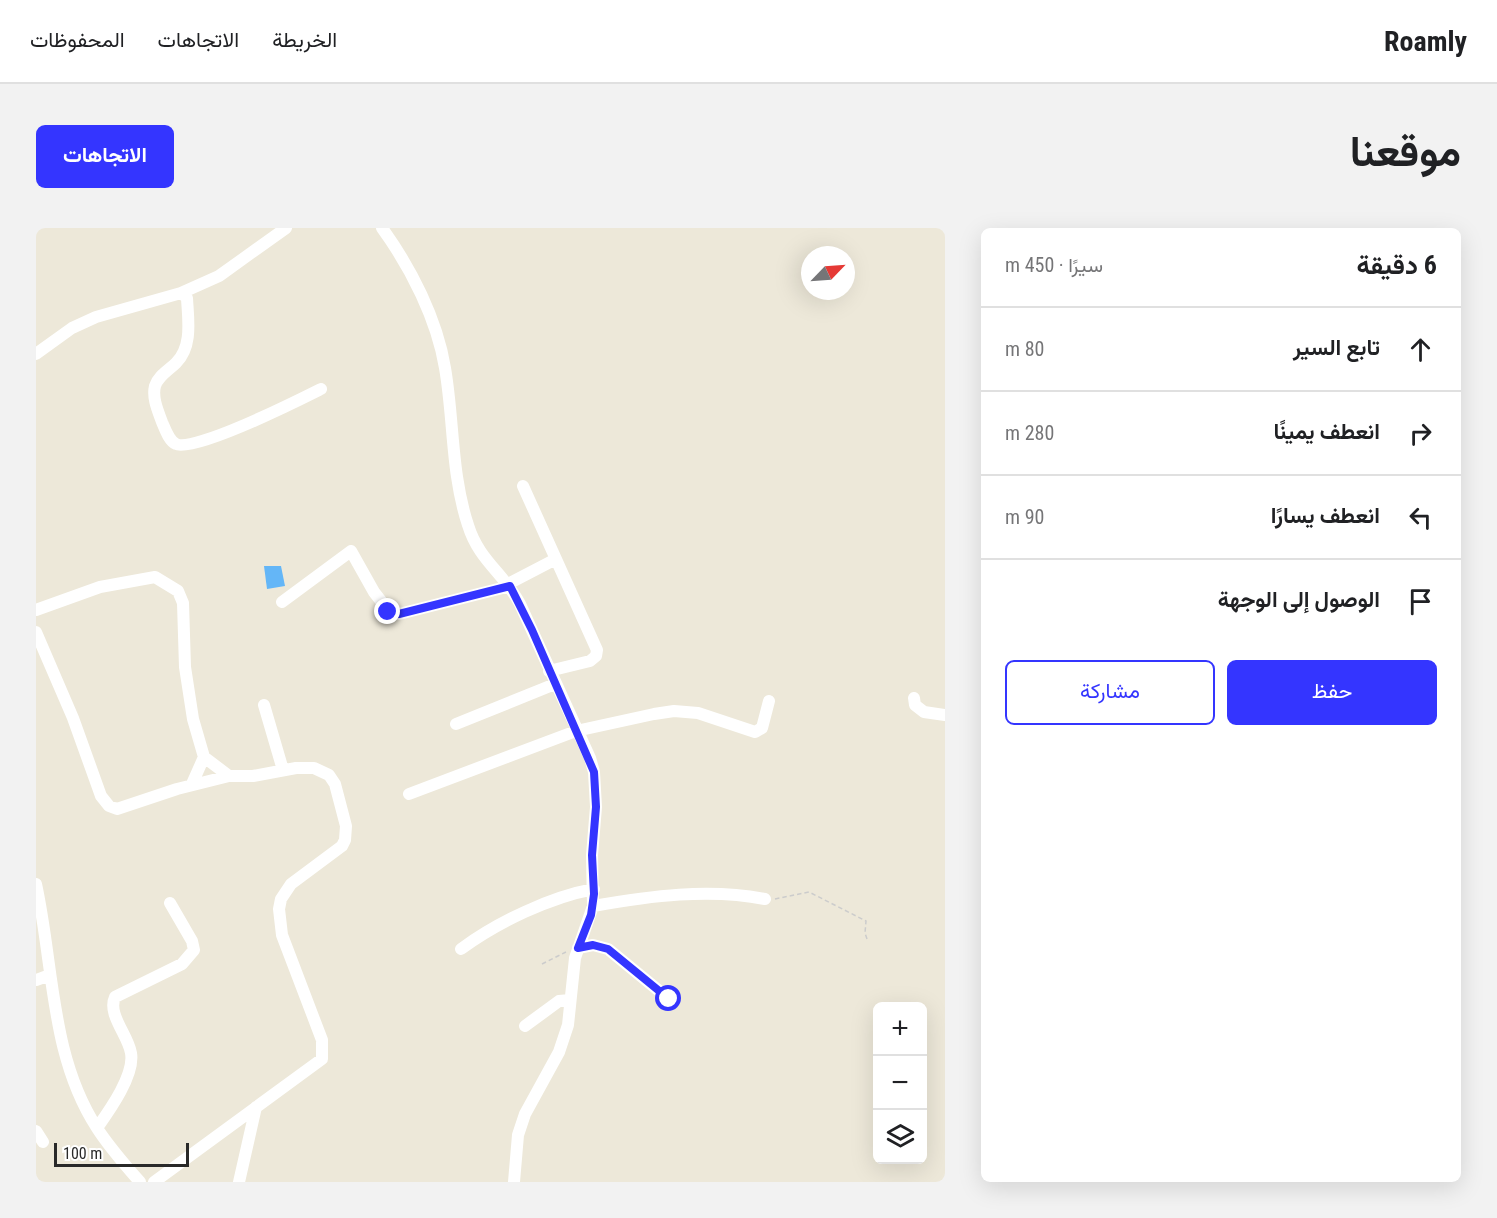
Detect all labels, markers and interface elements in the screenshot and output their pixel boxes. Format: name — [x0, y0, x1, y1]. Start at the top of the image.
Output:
text: Roamly — [1384, 25, 1467, 58]
text: المحفوظات — [30, 28, 125, 52]
text: الاتجاهات — [158, 28, 239, 52]
text: الخريطة — [272, 28, 337, 52]
button: الاتجاهات — [36, 125, 174, 188]
text: موقعنا — [1350, 127, 1461, 176]
north arrow — [801, 246, 855, 300]
text: 6 دقيقة — [1357, 250, 1437, 280]
text: سيرًا · 450 m — [1005, 253, 1103, 277]
icon: ahead — [1404, 333, 1437, 366]
text: تابع السير — [1293, 335, 1380, 360]
text: 80 m — [1005, 337, 1044, 361]
icon: right — [1404, 417, 1437, 450]
text: انعطف يمينًا — [1274, 419, 1380, 444]
text: 280 m — [1005, 421, 1054, 445]
icon: left — [1404, 501, 1437, 534]
text: انعطف يسارًا — [1271, 503, 1380, 528]
text: 90 m — [1005, 505, 1044, 529]
icon: arrive — [1404, 585, 1437, 618]
text: الوصول إلى الوجهة — [1218, 587, 1380, 612]
route end — [374, 598, 400, 624]
button: مشاركة — [1005, 660, 1215, 725]
button: حفظ — [1227, 660, 1437, 725]
route start — [655, 985, 681, 1011]
map controls — [873, 1002, 927, 1164]
button: + — [873, 1002, 927, 1056]
button: − — [873, 1056, 927, 1110]
button: layers — [873, 1110, 927, 1164]
scale bar — [54, 1140, 189, 1168]
text: 100 m — [63, 1144, 102, 1163]

